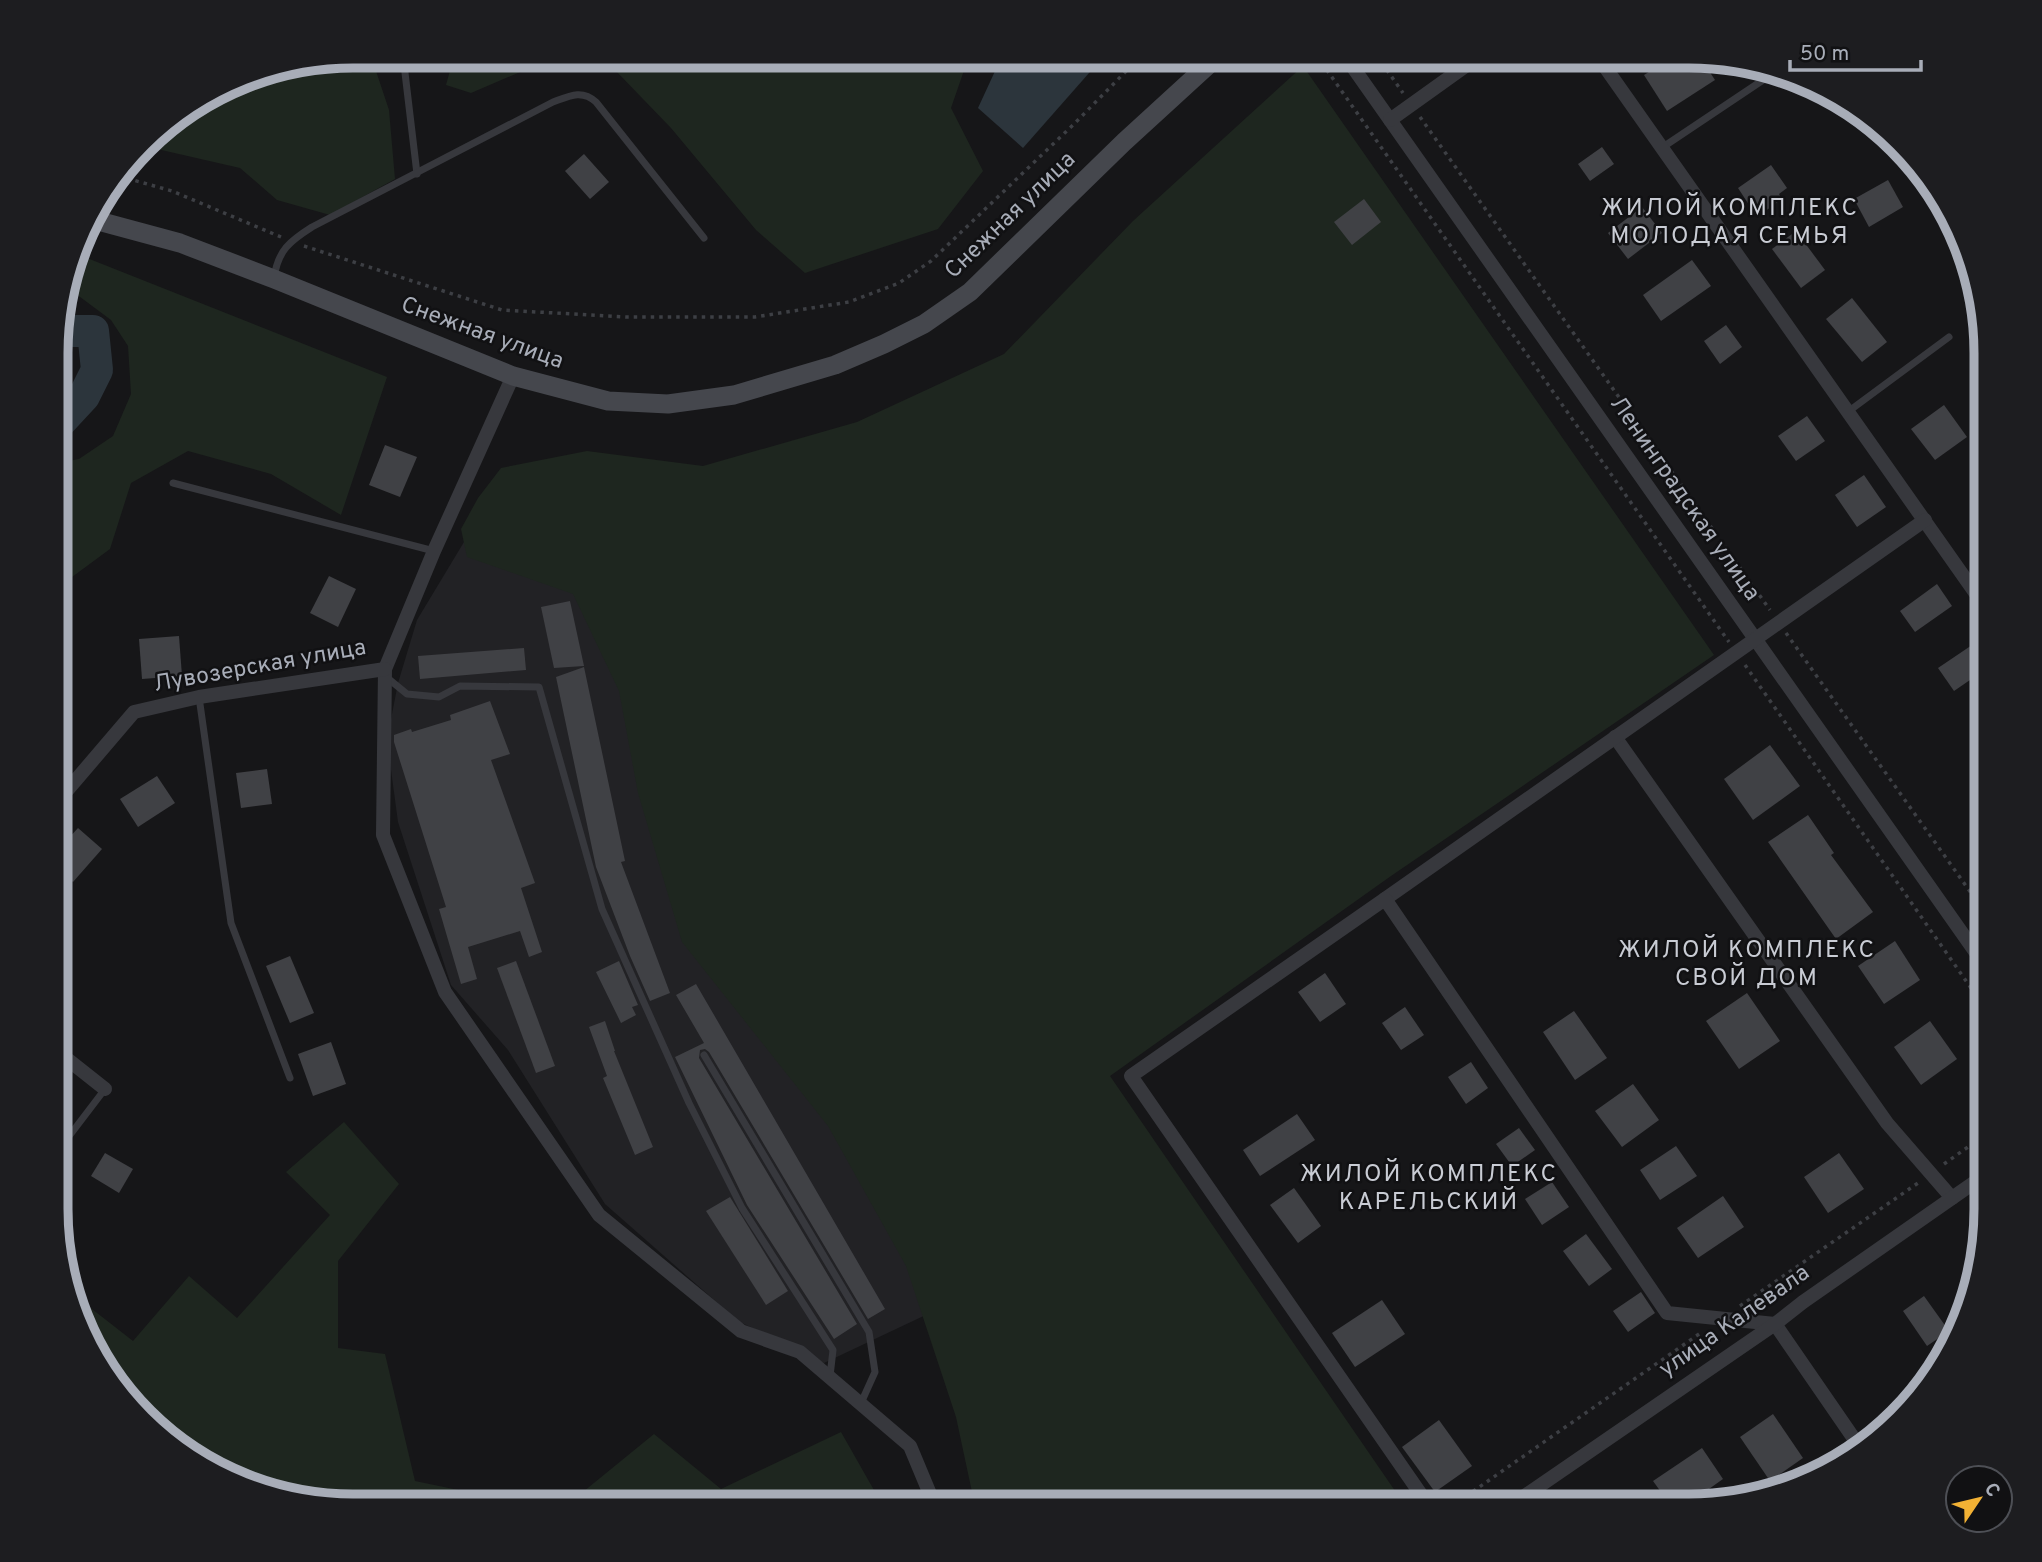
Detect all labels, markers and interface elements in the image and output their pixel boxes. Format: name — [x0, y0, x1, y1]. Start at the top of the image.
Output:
scale bar — [1790, 28, 1921, 72]
text: 50 m — [1800, 41, 1849, 68]
street label: Снежная улица — [939, 146, 1083, 286]
district label: ЖИЛОЙ КОМПЛЕКС МОЛОДАЯ СЕМЬЯ — [1601, 192, 1859, 252]
street label: Снежная улица — [397, 291, 567, 377]
street label: Ленинградская улица — [1602, 391, 1766, 607]
street label: Лувозерская улица — [151, 634, 369, 700]
district label: ЖИЛОЙ КОМПЛЕКС СВОЙ ДОМ — [1618, 934, 1876, 994]
district label: ЖИЛОЙ КОМПЛЕКС КАРЕЛЬСКИЙ — [1300, 1158, 1558, 1218]
street label: улица Калевала — [1654, 1259, 1816, 1385]
north arrow — [1944, 1464, 2014, 1534]
text: С — [1978, 1479, 2005, 1502]

